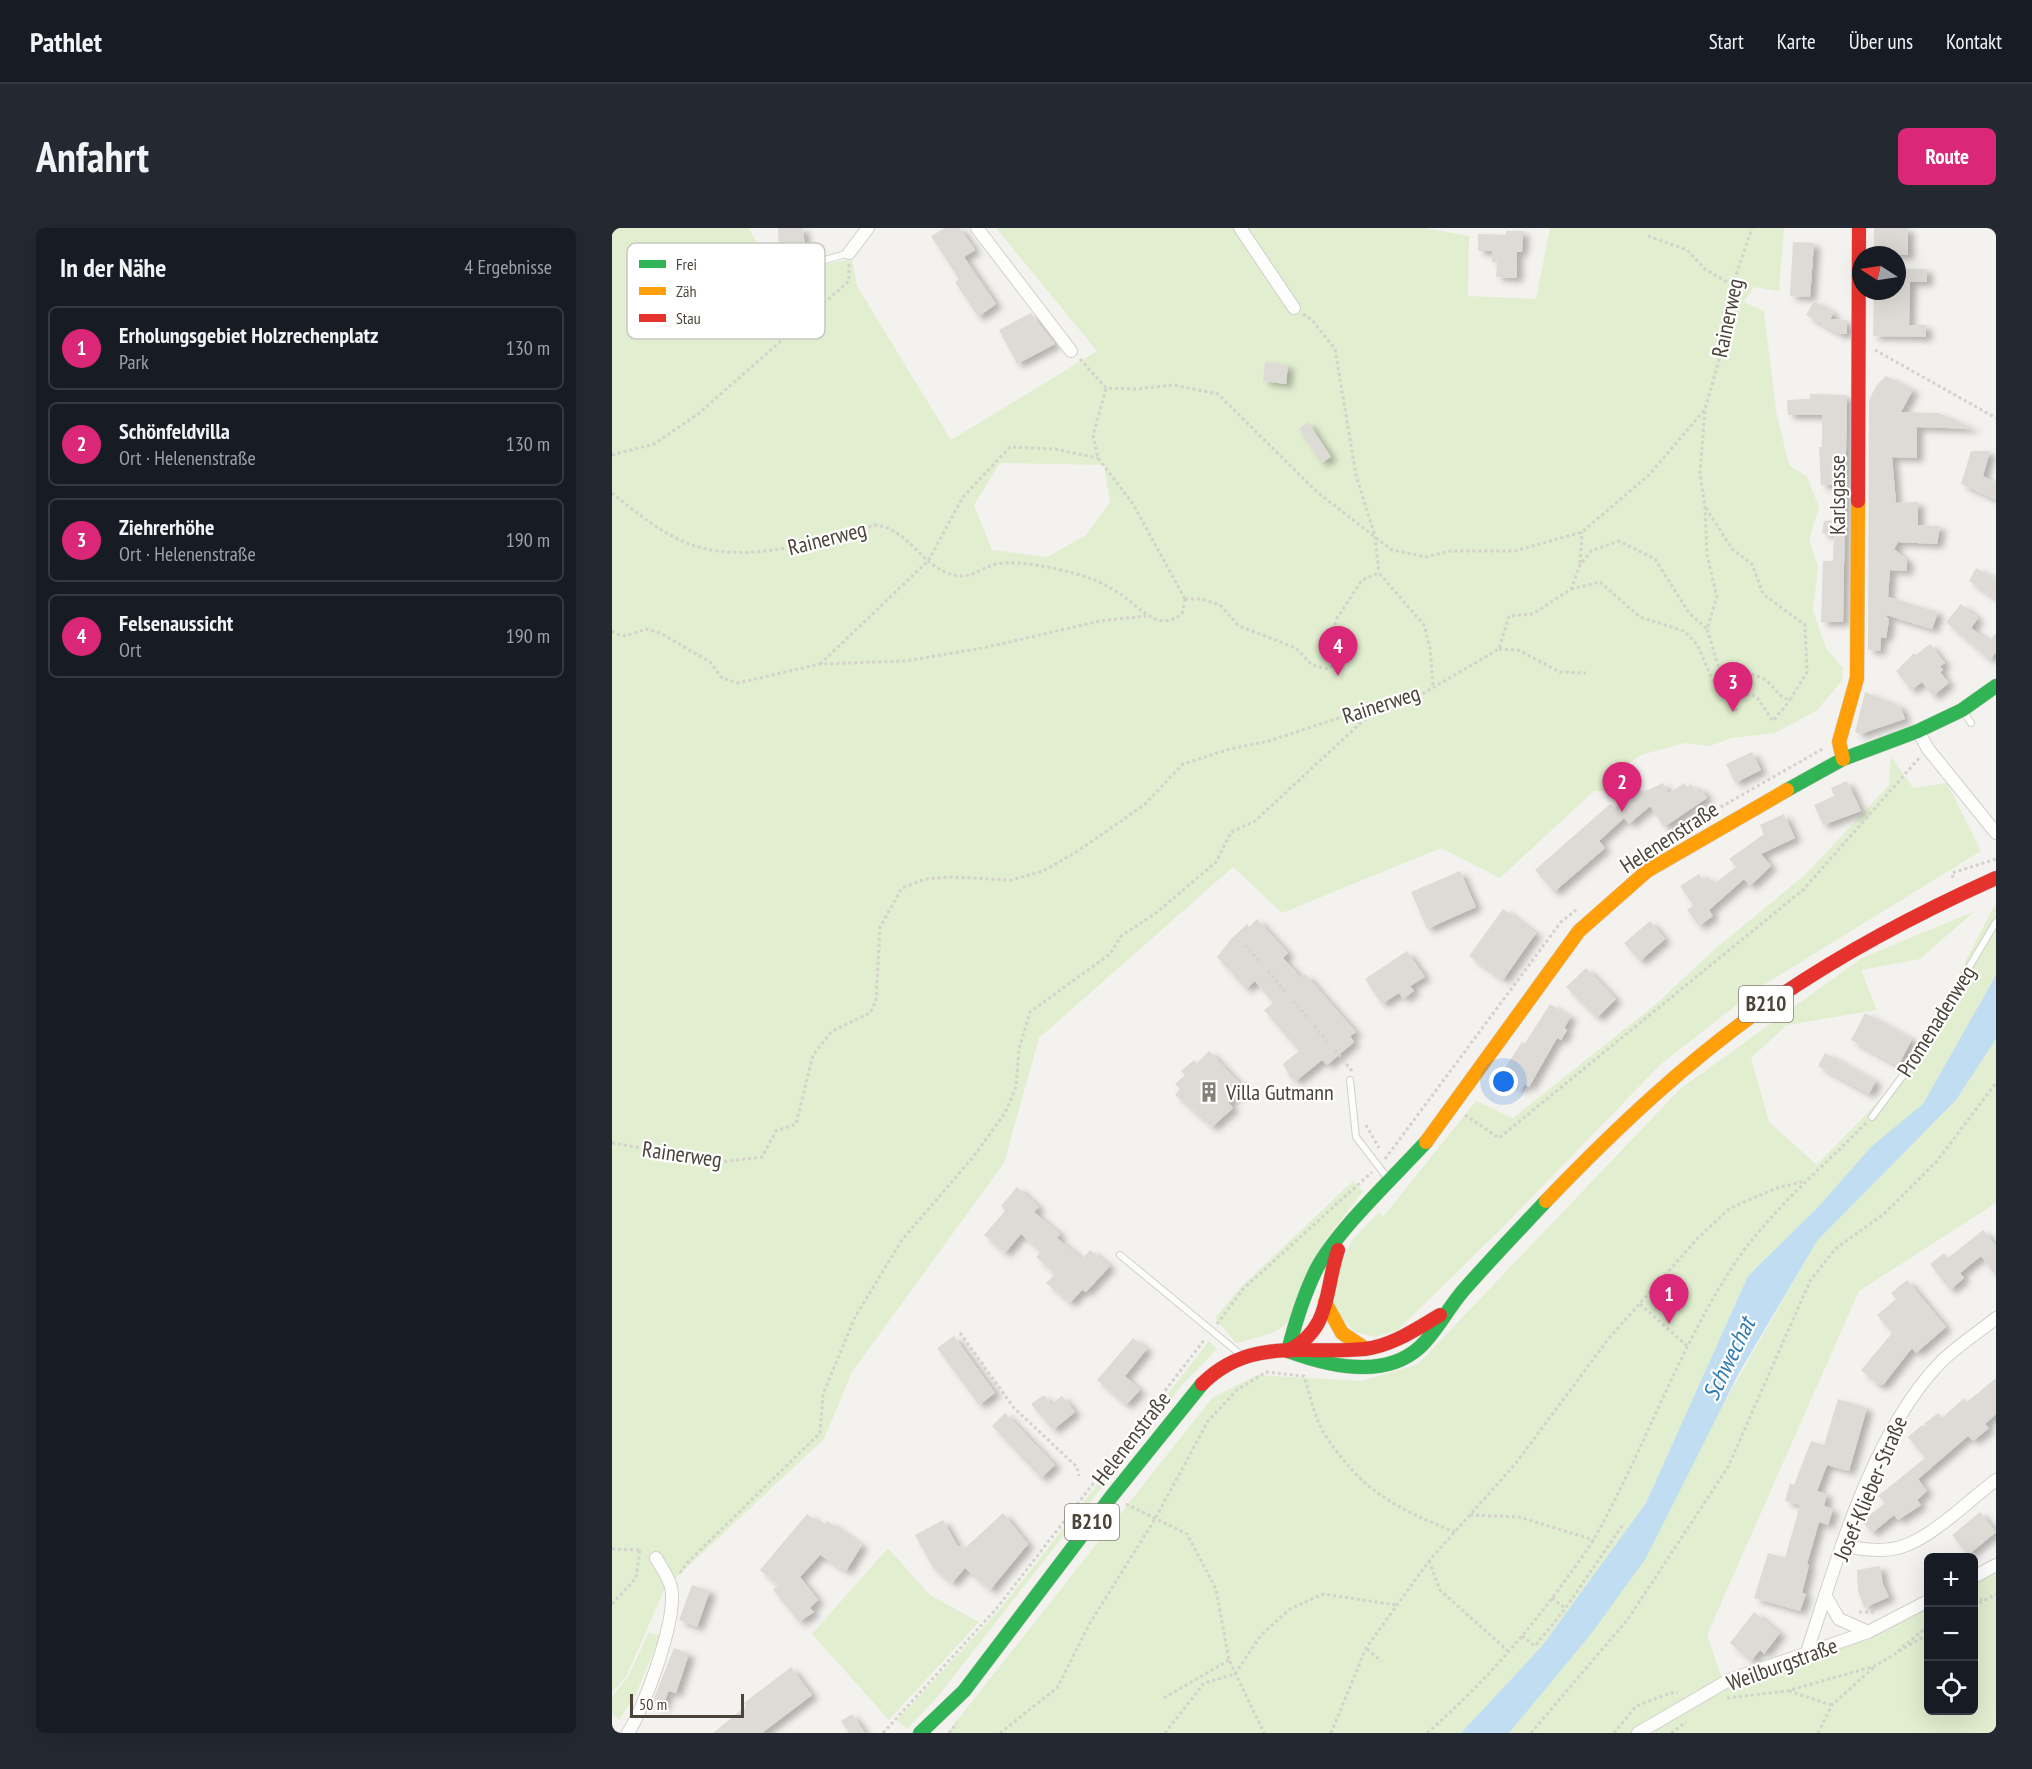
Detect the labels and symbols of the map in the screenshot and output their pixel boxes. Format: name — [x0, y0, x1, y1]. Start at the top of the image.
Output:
legend — [627, 243, 825, 339]
north arrow — [1852, 246, 1906, 300]
text: Frei — [676, 254, 697, 274]
street label: Rainerweg — [1705, 276, 1749, 360]
text: Zäh — [676, 281, 696, 301]
text: Stau — [676, 308, 701, 328]
street label: Karlsgasse — [1823, 455, 1851, 535]
street label: Rainerweg — [785, 515, 869, 561]
pin: 4 — [1318, 626, 1358, 676]
pin: 3 — [1714, 662, 1752, 712]
street label: Rainerweg — [1339, 678, 1423, 730]
pin: 2 — [1602, 762, 1642, 812]
street label: Helenenstraße — [1615, 795, 1723, 879]
street label: Promenadenweg — [1891, 960, 1981, 1082]
road number: B210 — [1739, 986, 1793, 1022]
your location — [1489, 1067, 1518, 1096]
place label: Villa Gutmann — [1225, 1078, 1334, 1106]
building icon: Villa Gutmann — [1197, 1080, 1221, 1104]
street label: Rainerweg — [640, 1135, 724, 1173]
pin: 1 — [1650, 1274, 1688, 1324]
water label: Schwechat — [1695, 1310, 1763, 1405]
street label: Helenenstraße — [1086, 1385, 1176, 1491]
street label: Josef-Klieber-Straße — [1827, 1411, 1913, 1565]
road number: B210 — [1065, 1504, 1119, 1540]
street label: Weilburgstraße — [1723, 1631, 1841, 1697]
scale bar — [630, 1691, 744, 1718]

